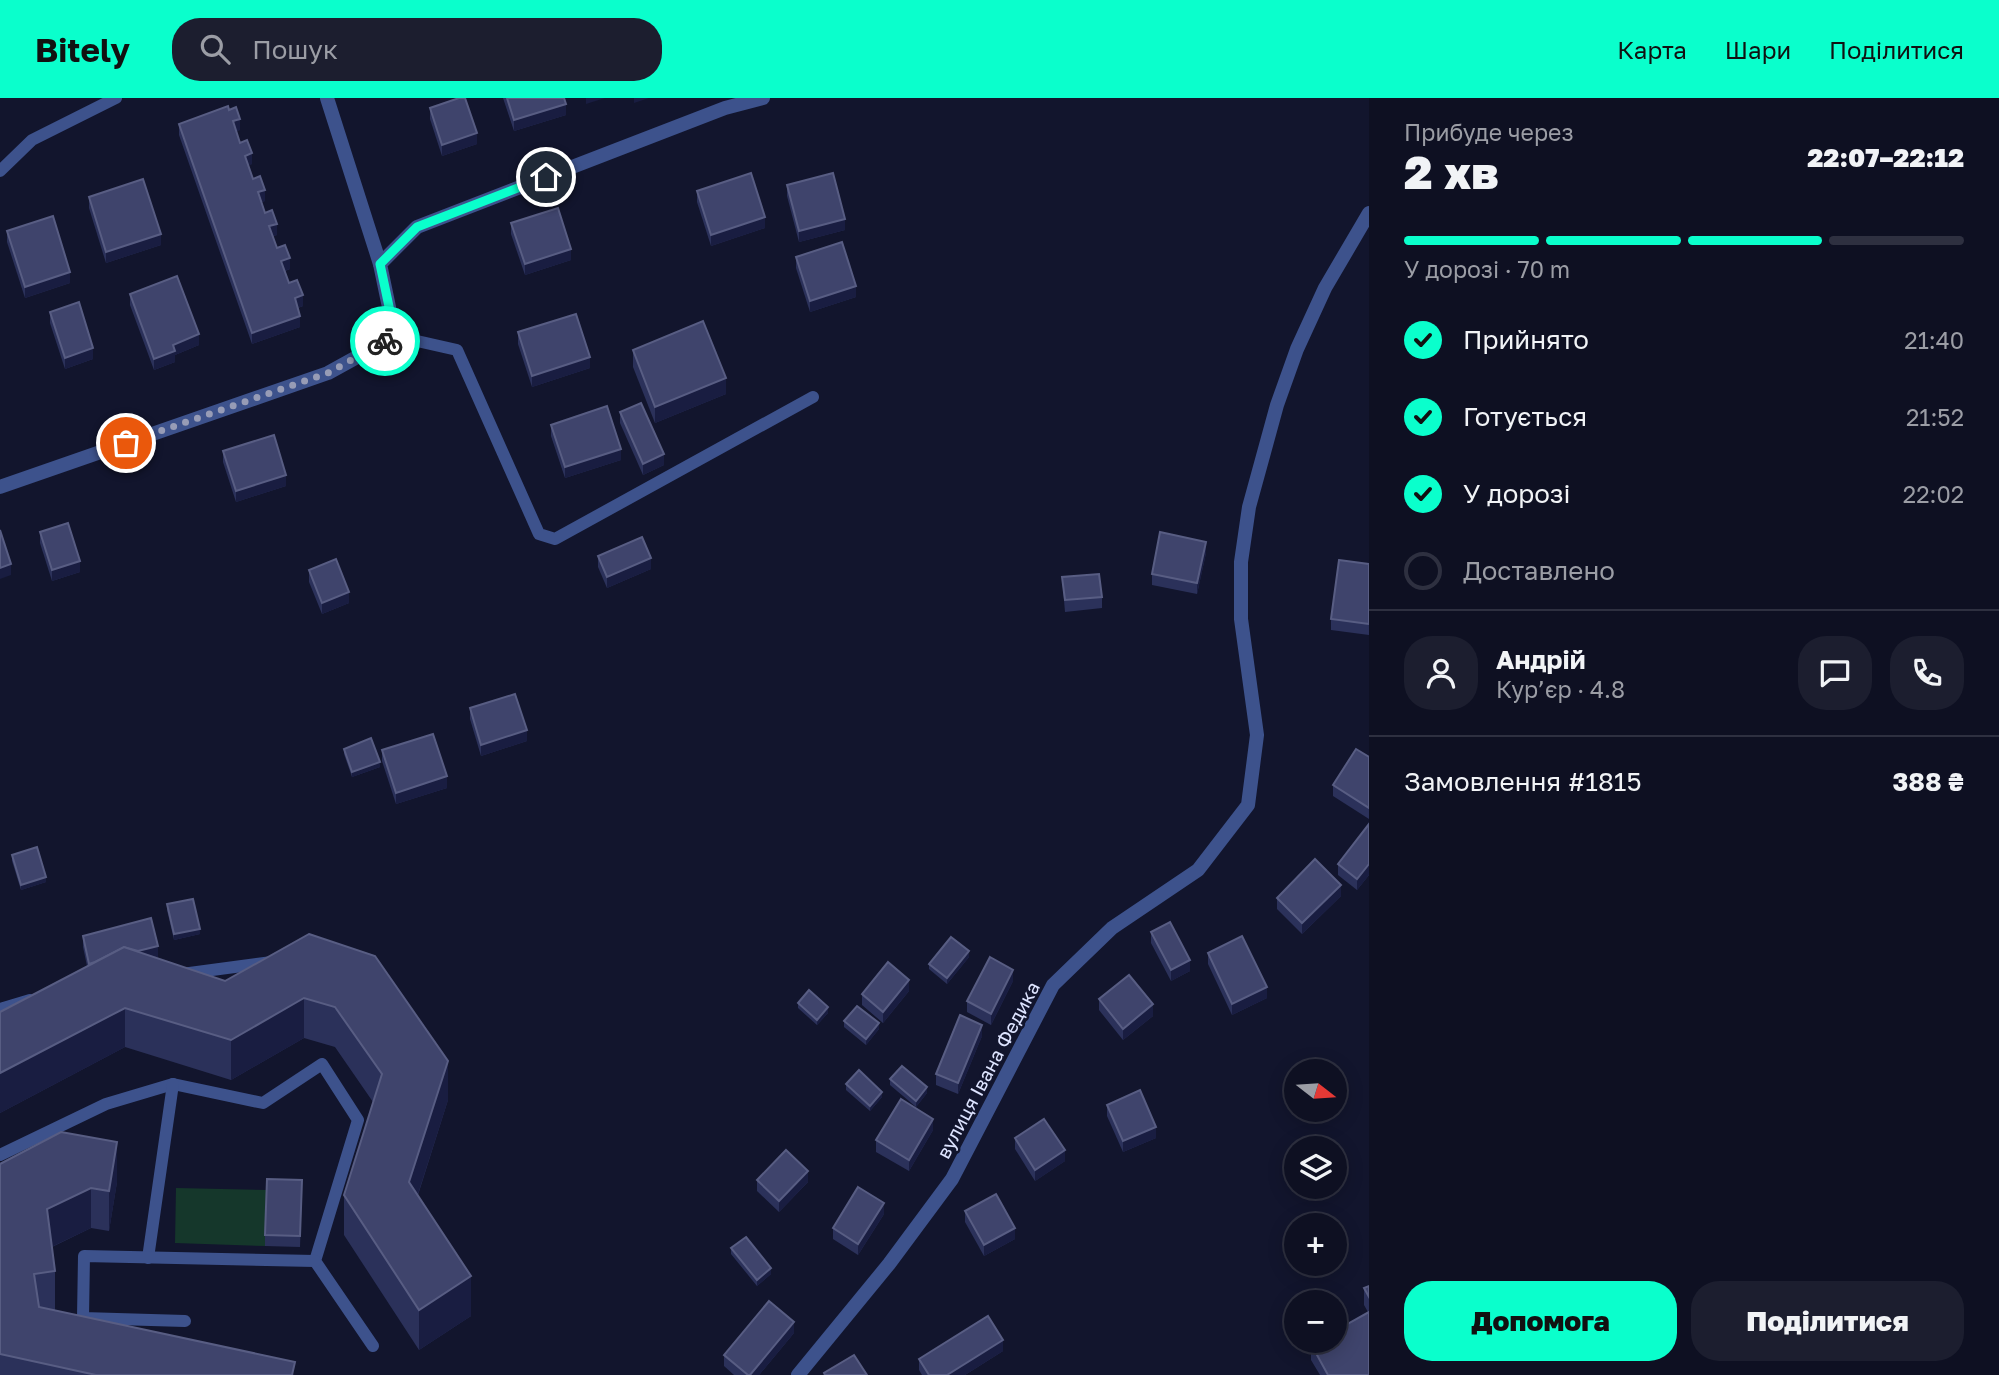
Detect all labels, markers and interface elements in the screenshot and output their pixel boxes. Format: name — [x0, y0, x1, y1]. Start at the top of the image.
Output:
search box — [172, 18, 662, 81]
text: Bitely — [35, 30, 130, 69]
icon: search — [196, 30, 234, 68]
text: Пошук — [252, 34, 338, 65]
text: Карта — [1617, 35, 1687, 64]
text: Шари — [1725, 35, 1791, 64]
text: Поділитися — [1829, 35, 1964, 64]
text: Прибуде через — [1404, 118, 1574, 146]
text: 22:07–22:12 — [1807, 142, 1964, 173]
text: 2 хв — [1404, 144, 1499, 199]
pin — [516, 147, 576, 207]
icon: home — [527, 158, 565, 196]
text: У дорозі · 70 m — [1404, 255, 1570, 283]
courier — [350, 306, 420, 376]
icon: check — [1404, 321, 1442, 359]
icon: bike — [366, 322, 404, 360]
text: Прийнято — [1463, 324, 1589, 355]
text: 21:40 — [1904, 326, 1964, 354]
icon: check — [1404, 398, 1442, 436]
text: Готується — [1463, 401, 1587, 432]
text: 21:52 — [1906, 403, 1964, 431]
pin — [96, 413, 156, 473]
icon: bag — [107, 424, 145, 462]
icon: check — [1404, 475, 1442, 513]
text: У дорозі — [1463, 478, 1570, 509]
text: 22:02 — [1903, 480, 1964, 508]
text: Доставлено — [1463, 555, 1615, 586]
button: person — [1404, 636, 1478, 710]
button: chat — [1798, 636, 1872, 710]
button: phone — [1890, 636, 1964, 710]
text: Андрій — [1496, 644, 1586, 675]
text: Кур’єр · 4.8 — [1496, 675, 1625, 703]
text: Замовлення #1815 — [1404, 766, 1642, 797]
text: 388 ₴ — [1892, 766, 1964, 797]
street label: вулиця Івана Федика — [931, 977, 1044, 1162]
north arrow — [1284, 1059, 1348, 1122]
map controls — [1284, 1059, 1347, 1353]
button: layers — [1284, 1136, 1347, 1199]
button: + — [1284, 1213, 1347, 1276]
button: Допомога — [1404, 1281, 1677, 1361]
button: Поділитися — [1691, 1281, 1964, 1361]
button: − — [1284, 1290, 1347, 1353]

